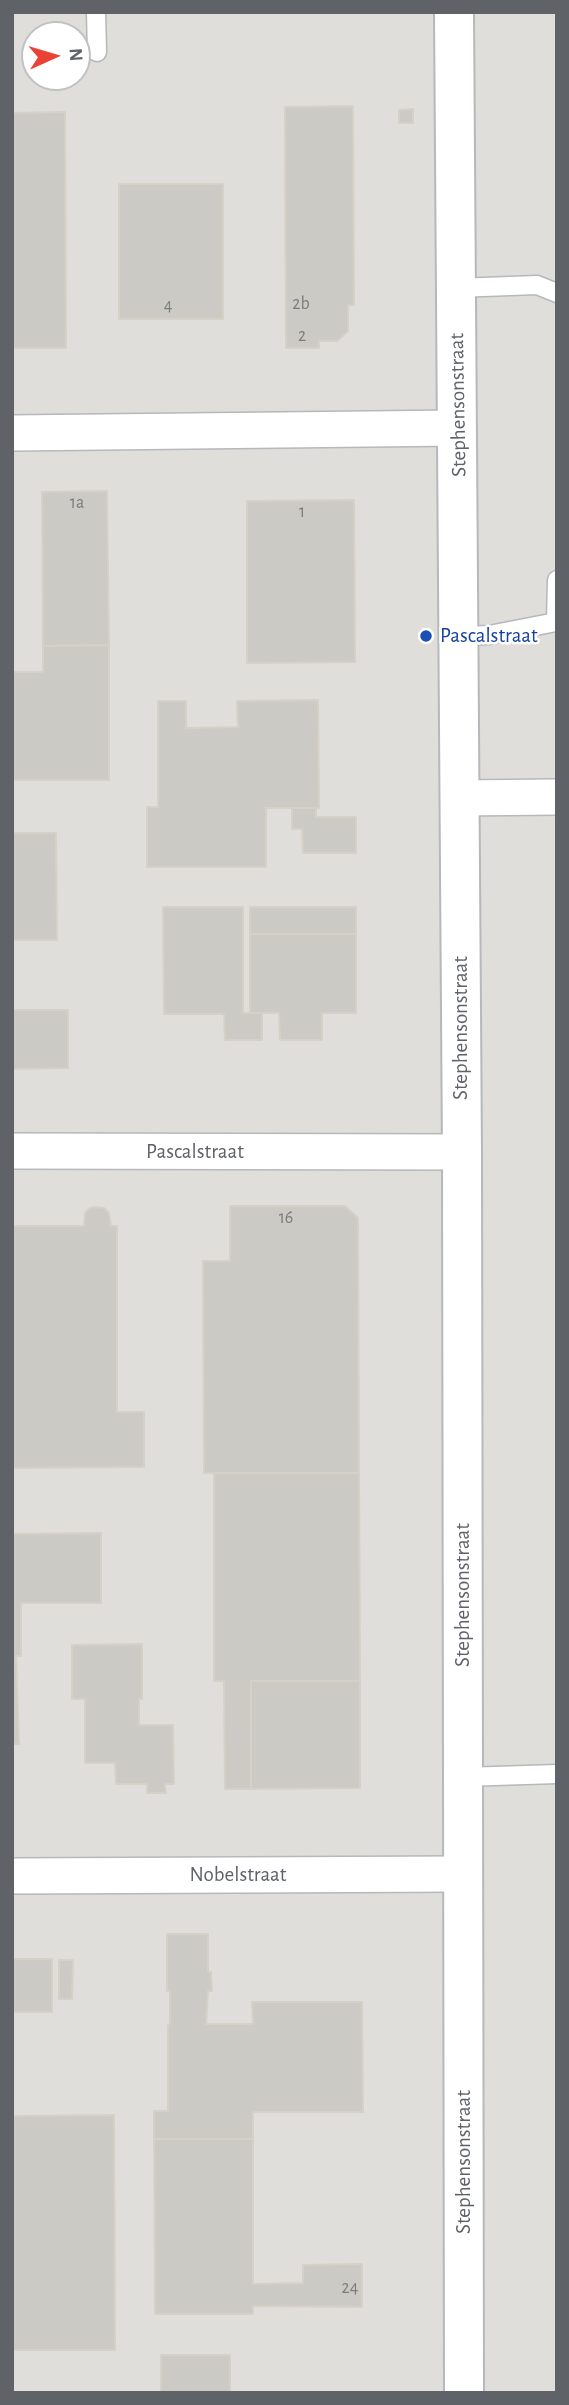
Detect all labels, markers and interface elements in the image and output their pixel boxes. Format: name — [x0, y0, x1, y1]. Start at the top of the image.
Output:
north arrow — [21, 21, 91, 91]
text: N — [66, 47, 85, 62]
house number: 2b — [292, 293, 310, 315]
house number: 4 — [164, 295, 172, 317]
house number: 2 — [298, 325, 306, 347]
street label: Stephensonstraat — [444, 333, 472, 477]
house number: 1a — [70, 492, 84, 514]
house number: 1 — [299, 501, 305, 523]
place label: Pascalstraat — [440, 623, 538, 649]
marker: Pascalstraat — [418, 628, 434, 644]
street label: Stephensonstraat — [448, 956, 474, 1100]
street label: Pascalstraat — [146, 1139, 244, 1165]
house number: 16 — [279, 1207, 293, 1229]
street label: Stephensonstraat — [450, 1523, 476, 1667]
street label: Nobelstraat — [189, 1862, 287, 1888]
street label: Stephensonstraat — [451, 2090, 477, 2234]
house number: 24 — [342, 2277, 358, 2299]

